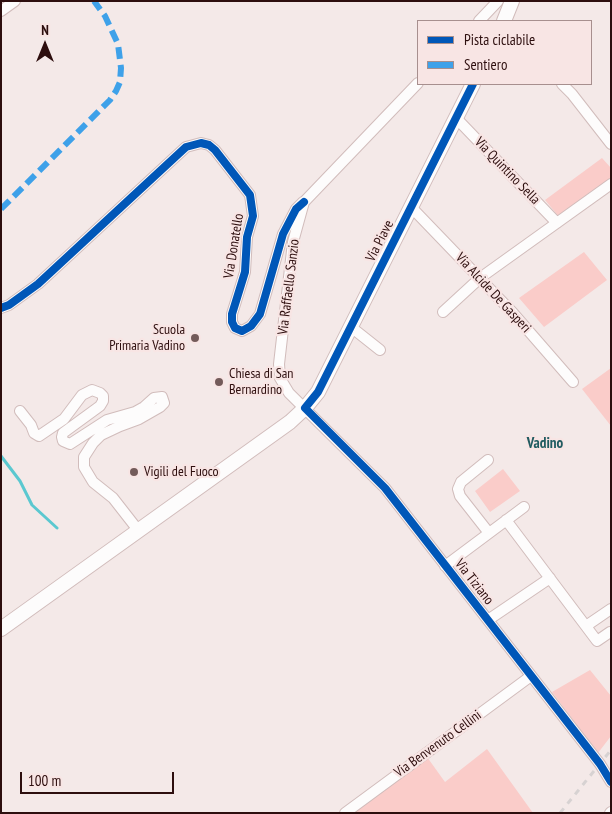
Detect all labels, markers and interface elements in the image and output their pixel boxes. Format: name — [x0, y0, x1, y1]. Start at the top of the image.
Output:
north arrow — [20, 20, 70, 70]
legend — [417, 20, 592, 85]
text: N — [41, 21, 49, 39]
text: Pista ciclabile — [464, 30, 535, 49]
text: Sentiero — [464, 55, 507, 74]
street label: Via Quintino Sella — [471, 134, 543, 208]
street label: Via Donatello — [221, 212, 247, 280]
street label: Via Piave — [362, 217, 398, 265]
street label: Via Raffaello Sanzio — [275, 238, 303, 336]
street label: Via Alcide De Gasperi — [452, 250, 534, 336]
place label: Scuola Primaria Vadino — [109, 322, 185, 354]
marker: Scuola Primaria Vadino — [189, 332, 201, 344]
place label: Chiesa di San Bernardino — [229, 366, 293, 398]
marker: Chiesa di San Bernardino — [213, 376, 225, 388]
district label: Vadino — [527, 435, 563, 453]
place label: Vigili del Fuoco — [144, 464, 219, 480]
marker: Vigili del Fuoco — [128, 466, 140, 478]
street label: Via Tiziano — [451, 556, 497, 608]
street label: Via Benvenuto Cellini — [391, 707, 485, 781]
scale bar — [22, 762, 176, 794]
text: 100 m — [28, 771, 61, 790]

